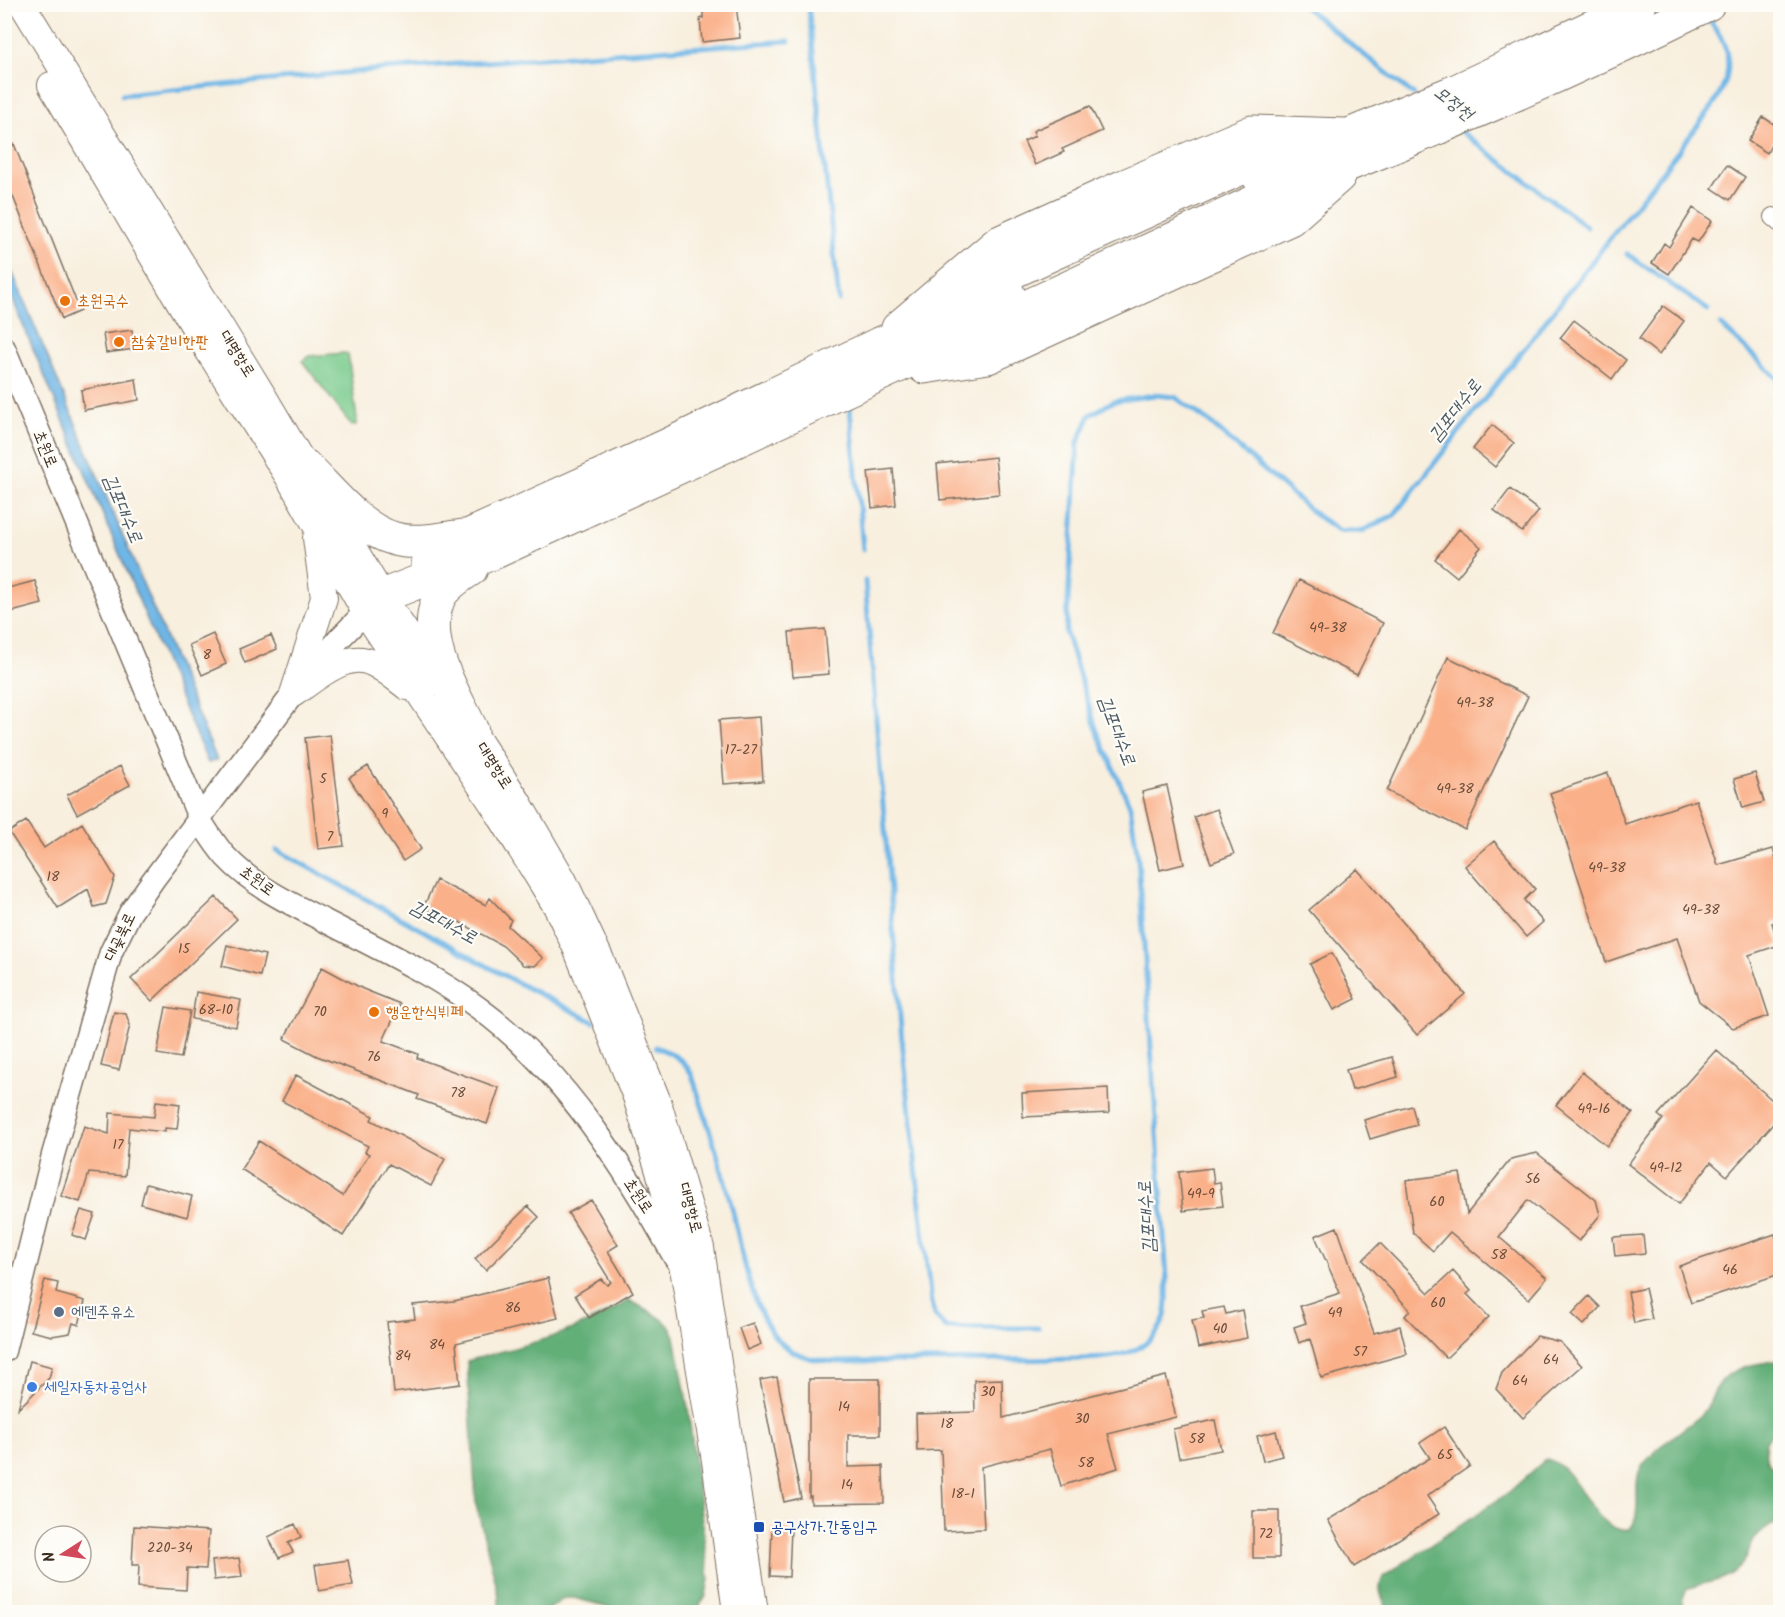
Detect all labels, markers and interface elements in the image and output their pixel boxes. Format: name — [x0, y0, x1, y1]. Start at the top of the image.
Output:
water label: 모정천 — [1427, 79, 1480, 130]
place label: 초원국수 — [77, 289, 129, 314]
marker: 초원국수 — [58, 294, 72, 308]
street label: 대명항로 — [213, 326, 261, 382]
place label: 참숯갈비한판 — [131, 330, 208, 355]
marker: 참숯갈비한판 — [112, 335, 126, 349]
water label: 김포대수로 — [1422, 374, 1490, 448]
street label: 초원로 — [26, 426, 64, 472]
water label: 김포대수로 — [95, 470, 149, 548]
house number: 49-38 — [1309, 617, 1347, 639]
house number: 8 — [203, 644, 212, 666]
water label: 김포대수로 — [1089, 692, 1143, 770]
house number: 49-38 — [1456, 692, 1494, 714]
street label: 대명항로 — [469, 738, 519, 794]
house number: 17-27 — [725, 739, 757, 761]
house number: 5 — [319, 768, 328, 790]
house number: 49-38 — [1436, 778, 1474, 800]
house number: 9 — [382, 803, 389, 825]
house number: 7 — [327, 826, 334, 848]
house number: 49-38 — [1588, 857, 1626, 879]
street label: 초원로 — [234, 860, 280, 902]
house number: 18 — [47, 866, 60, 888]
water label: 김포대수로 — [404, 893, 482, 953]
house number: 49-38 — [1682, 899, 1720, 921]
street label: 대곶북로 — [97, 908, 143, 966]
house number: 15 — [178, 938, 191, 960]
house number: 68-10 — [199, 999, 233, 1021]
place label: 행운한식뷔페 — [386, 1000, 463, 1025]
house number: 70 — [313, 1001, 327, 1023]
marker: 행운한식뷔페 — [367, 1005, 381, 1019]
house number: 76 — [367, 1046, 381, 1068]
house number: 78 — [451, 1082, 466, 1104]
house number: 49-16 — [1577, 1098, 1611, 1120]
house number: 17 — [113, 1134, 124, 1156]
house number: 49-12 — [1649, 1157, 1683, 1179]
house number: 56 — [1525, 1168, 1541, 1190]
street label: 초원로 — [617, 1173, 659, 1219]
street label: 대명항로 — [671, 1180, 709, 1236]
water label: 김포대수로 — [1131, 1180, 1165, 1254]
house number: 49-9 — [1187, 1183, 1215, 1205]
house number: 60 — [1430, 1191, 1444, 1213]
house number: 58 — [1491, 1244, 1508, 1266]
house number: 46 — [1722, 1259, 1738, 1281]
house number: 60 — [1431, 1292, 1445, 1314]
house number: 86 — [505, 1297, 521, 1319]
place label: 에덴주유소 — [71, 1300, 135, 1325]
house number: 49 — [1328, 1302, 1342, 1324]
marker: 에덴주유소 — [52, 1305, 66, 1319]
house number: 40 — [1213, 1318, 1227, 1340]
house number: 84 — [429, 1334, 445, 1356]
house number: 57 — [1353, 1341, 1368, 1363]
house number: 84 — [395, 1345, 411, 1367]
house number: 64 — [1543, 1349, 1559, 1371]
house number: 64 — [1512, 1370, 1528, 1392]
place label: 세일자동차공업사 — [44, 1375, 147, 1400]
marker: 세일자동차공업사 — [25, 1380, 39, 1394]
house number: 30 — [981, 1381, 996, 1403]
house number: 14 — [838, 1396, 850, 1418]
house number: 30 — [1075, 1408, 1090, 1430]
house number: 18 — [941, 1413, 954, 1435]
house number: 58 — [1189, 1428, 1206, 1450]
house number: 65 — [1437, 1444, 1454, 1466]
house number: 58 — [1078, 1452, 1095, 1474]
house number: 14 — [841, 1474, 853, 1496]
house number: 18-1 — [951, 1483, 975, 1505]
place label: 공구상가.간동입구 — [771, 1515, 878, 1540]
marker: 공구상가.간동입구 — [752, 1520, 766, 1534]
house number: 72 — [1259, 1523, 1273, 1545]
north arrow — [33, 1524, 93, 1584]
house number: 220-34 — [147, 1537, 193, 1559]
text: N — [37, 1549, 63, 1564]

